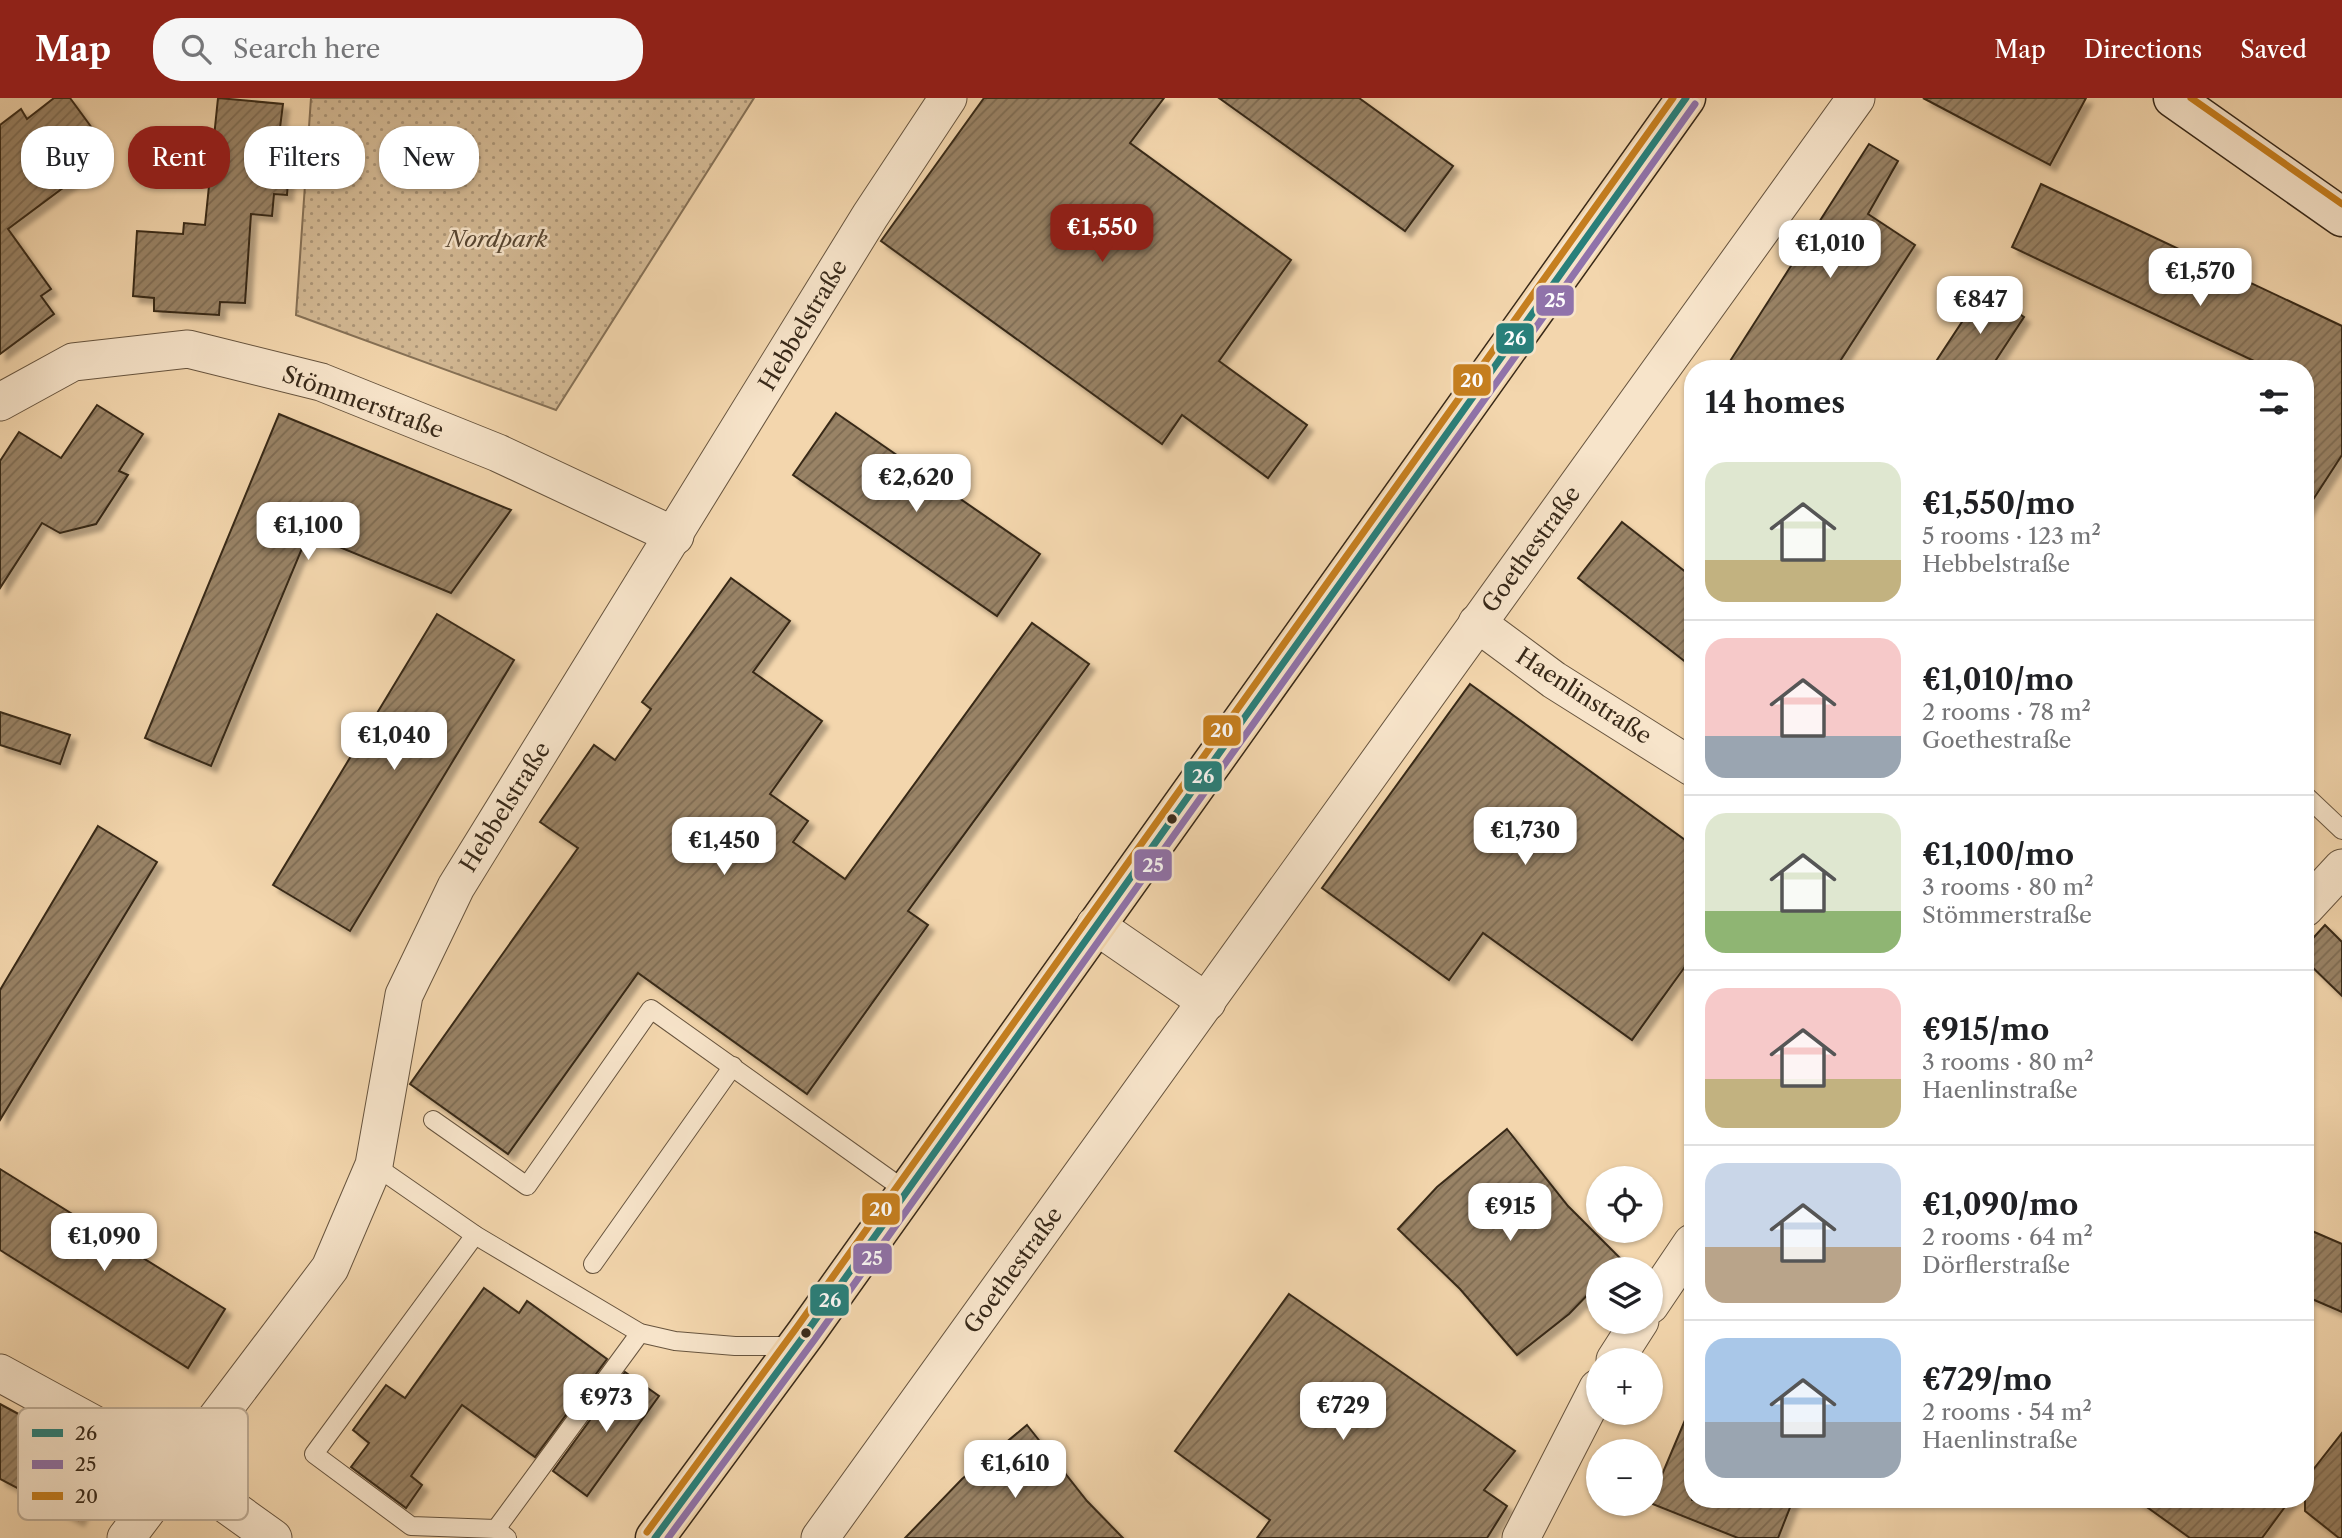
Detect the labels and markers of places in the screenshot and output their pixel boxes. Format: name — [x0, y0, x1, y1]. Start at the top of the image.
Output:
pin: €1,550 — [1045, 204, 1159, 264]
pin: €1,010 — [1773, 220, 1887, 280]
pin: €1,570 — [2143, 248, 2257, 308]
pin: €847 — [1939, 276, 2021, 336]
pin: €2,620 — [859, 454, 973, 514]
pin: €1,100 — [251, 503, 365, 562]
pin: €1,040 — [337, 712, 451, 772]
pin: €1,730 — [1468, 808, 1582, 867]
unlabelled marker — [1165, 812, 1179, 826]
pin: €1,450 — [667, 818, 781, 877]
pin: €915 — [1469, 1184, 1551, 1243]
pin: €1,090 — [47, 1214, 161, 1273]
unlabelled marker — [799, 1326, 813, 1340]
pin: €973 — [565, 1374, 647, 1434]
pin: €729 — [1302, 1382, 1384, 1442]
pin: €1,610 — [958, 1440, 1072, 1500]

